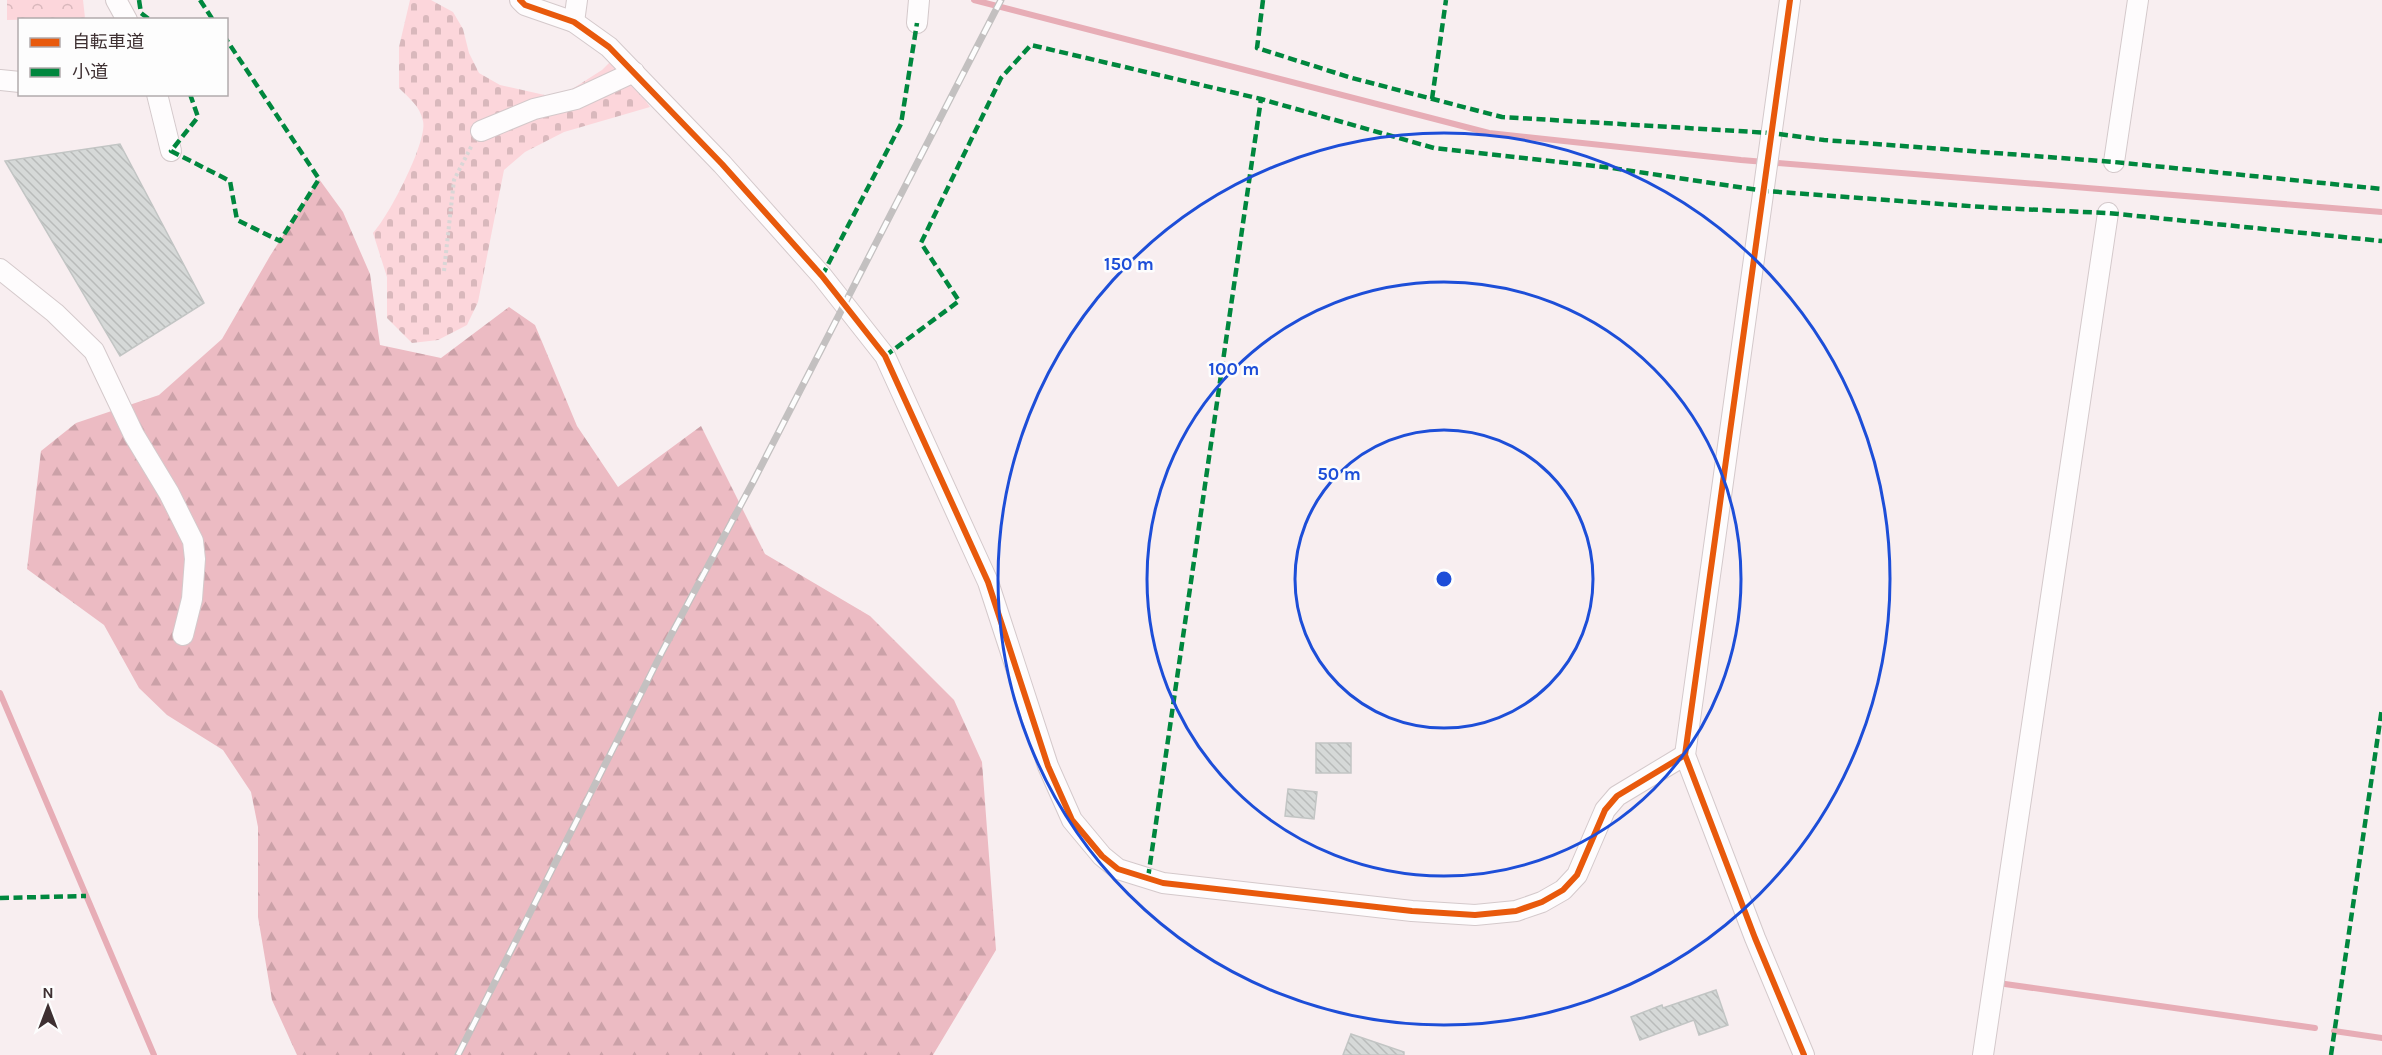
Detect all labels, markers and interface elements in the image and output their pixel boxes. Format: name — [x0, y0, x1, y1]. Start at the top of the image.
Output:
legend — [18, 18, 228, 96]
text: 自転車道 — [72, 31, 144, 53]
text: 小道 — [72, 61, 108, 83]
text: 150 m — [1104, 253, 1154, 275]
text: 100 m — [1209, 358, 1259, 380]
text: 50 m — [1317, 463, 1361, 485]
centre of rings — [1434, 569, 1454, 589]
north arrow — [18, 977, 78, 1037]
text: N — [42, 983, 54, 1002]

